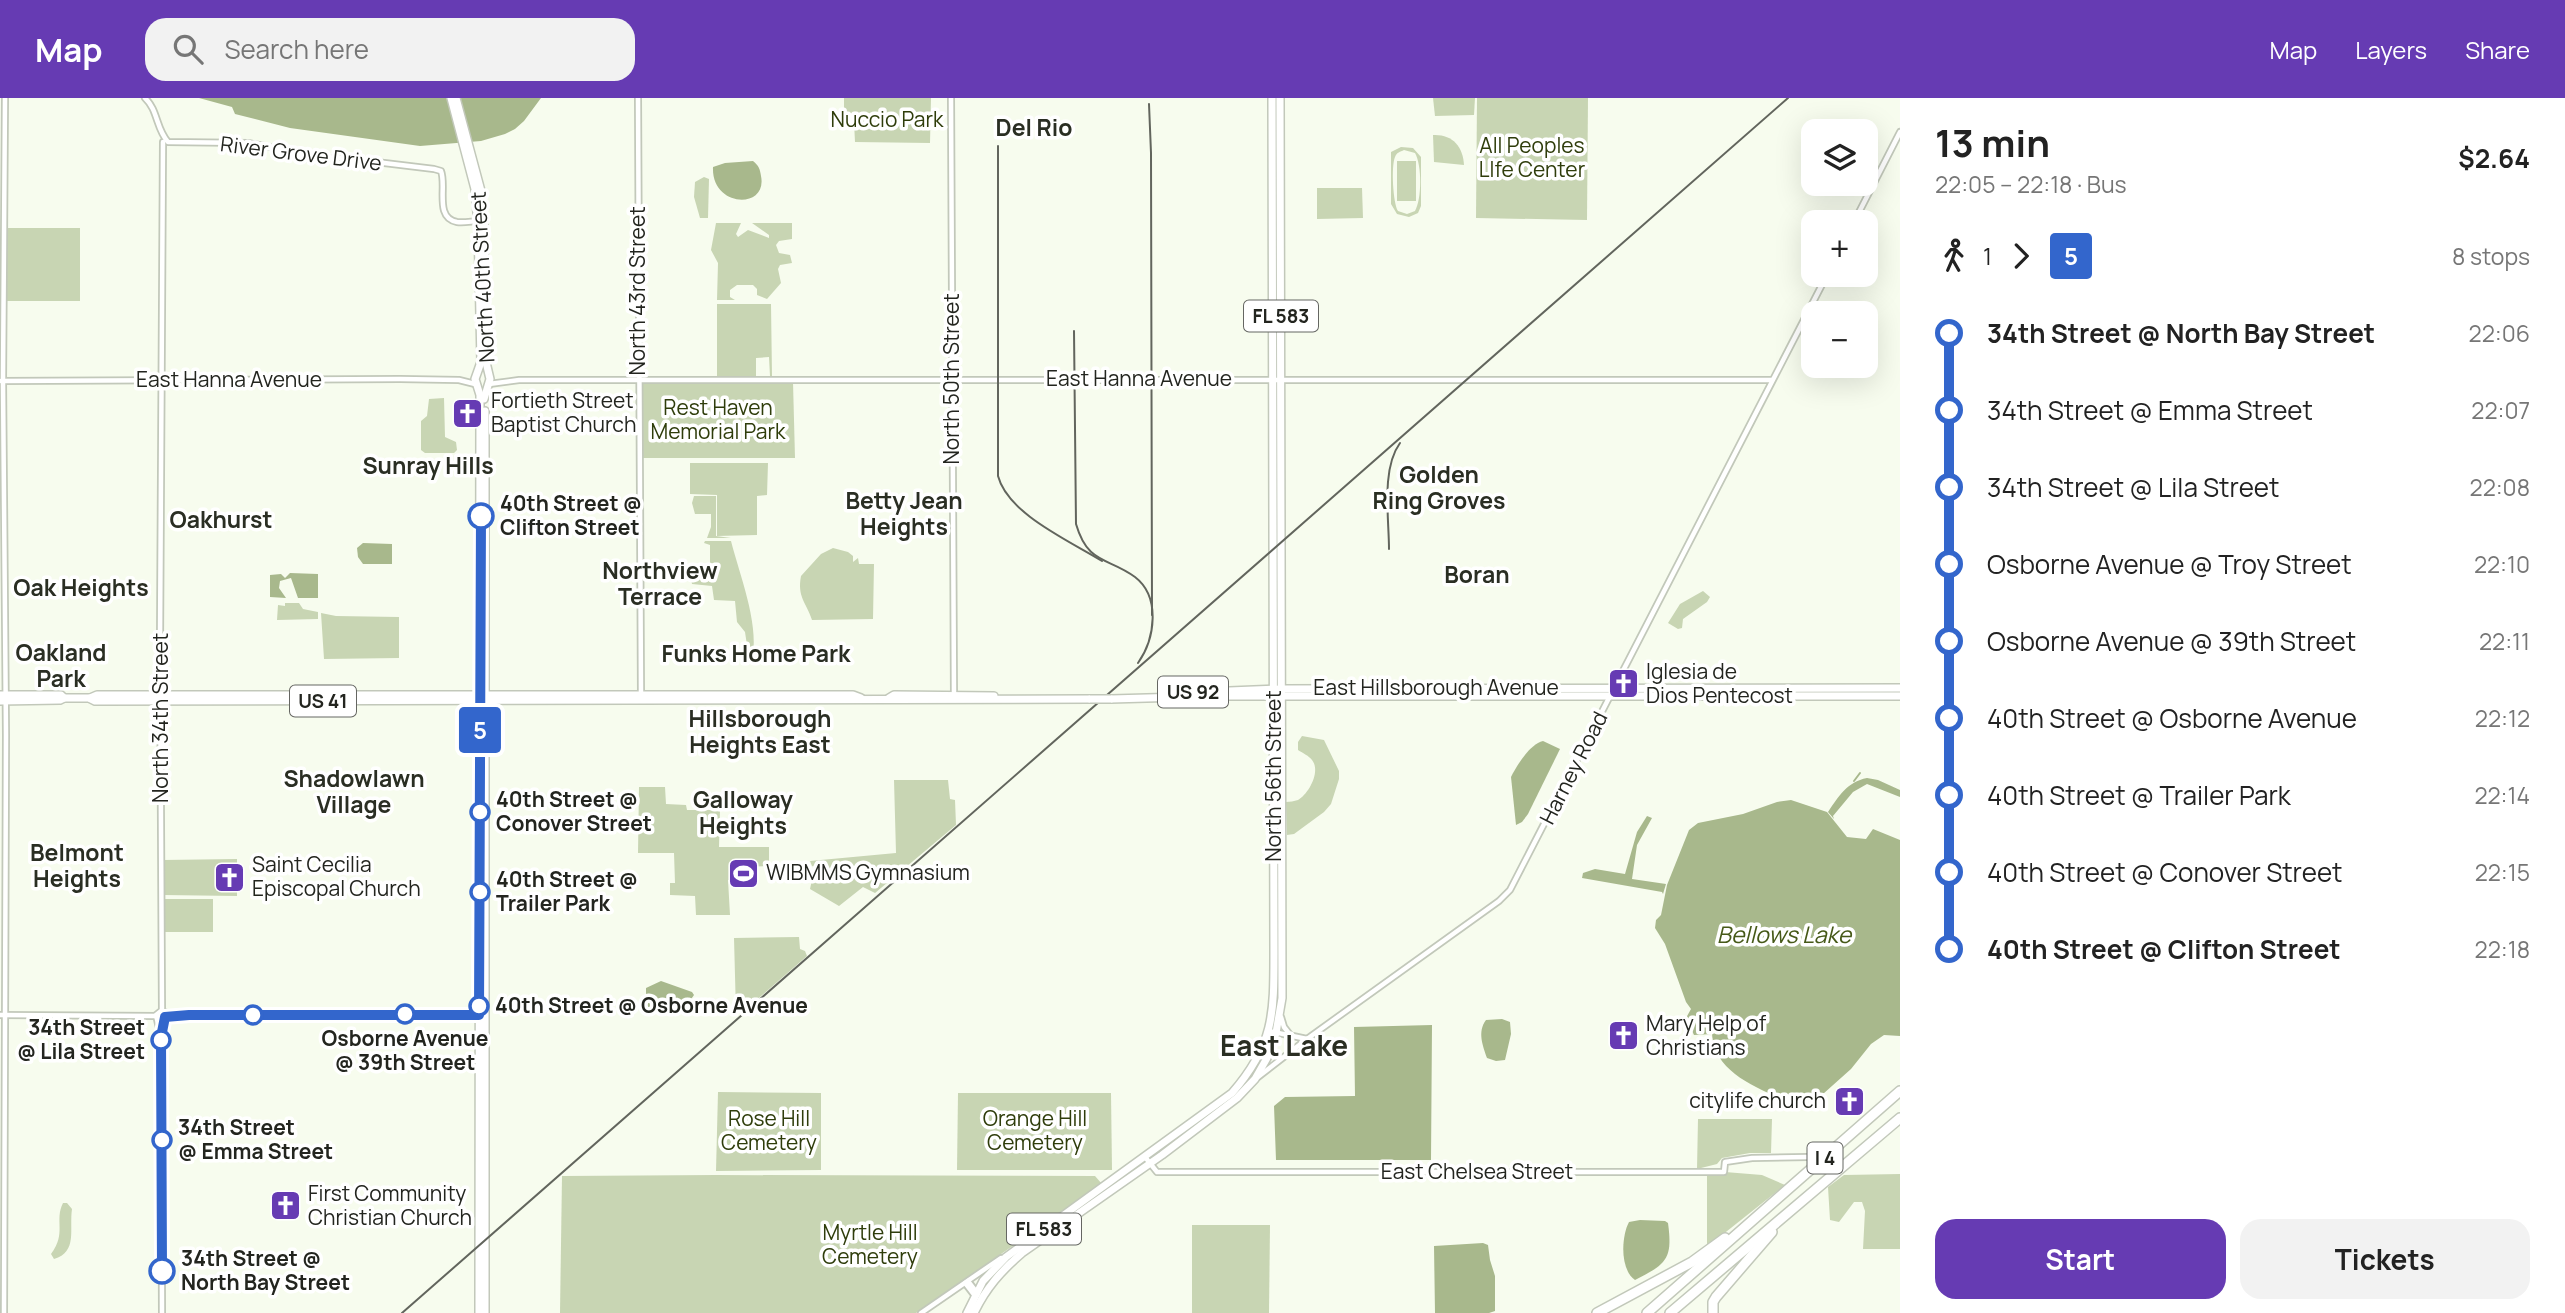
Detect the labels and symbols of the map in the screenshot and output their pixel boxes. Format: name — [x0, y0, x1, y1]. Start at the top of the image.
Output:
park label: Nuccio Park — [831, 105, 944, 133]
district label: Del Rio — [996, 111, 1072, 143]
street label: River Grove Drive — [219, 129, 383, 177]
park label: All Peoples LIfe Center — [1479, 131, 1586, 183]
street label: North 40th Street — [464, 191, 500, 363]
street label: North 43rd Street — [623, 206, 651, 376]
street label: North 50th Street — [937, 293, 965, 465]
road number: FL 583 — [1244, 300, 1318, 331]
street label: East Hanna Avenue — [1046, 364, 1232, 392]
street label: East Hanna Avenue — [136, 365, 322, 393]
place label: Fortieth Street Baptist Church — [491, 386, 636, 438]
park label: Rest Haven Memorial Park — [651, 393, 786, 445]
church icon: Fortieth Street Baptist Church — [451, 396, 485, 430]
district label: Sunray Hills — [362, 449, 494, 481]
district label: Golden Ring Groves — [1373, 458, 1505, 516]
district label: Betty Jean Heights — [845, 484, 963, 542]
place label: 40th Street @ Clifton Street — [500, 489, 642, 541]
district label: Oakhurst — [170, 503, 272, 535]
marker: 40th Street @ Clifton Street — [468, 503, 494, 529]
district label: Northview Terrace — [602, 554, 718, 612]
district label: Boran — [1444, 558, 1510, 590]
district label: Oak Heights — [13, 571, 149, 603]
street label: North 34th Street — [146, 633, 174, 803]
district label: Oakland Park — [16, 636, 106, 694]
district label: Funks Home Park — [662, 637, 851, 669]
place label: Iglesia de Dios Pentecost — [1646, 657, 1793, 709]
church icon: Iglesia de Dios Pentecost — [1606, 667, 1640, 701]
street label: East Hillsborough Avenue — [1313, 673, 1559, 701]
road number: US 92 — [1158, 677, 1228, 708]
road number: US 41 — [290, 686, 356, 716]
street label: North 56th Street — [1259, 690, 1287, 862]
district label: Hillsborough Heights East — [689, 702, 831, 760]
street label: Harney Road — [1533, 706, 1614, 829]
line badge: 5 — [457, 707, 503, 753]
district label: Shadowlawn Village — [283, 762, 425, 820]
district label: Galloway Heights — [693, 783, 793, 841]
place label: 40th Street @ Conover Street — [496, 785, 652, 837]
marker: 40th Street @ Conover Street — [470, 802, 490, 822]
district label: Belmont Heights — [30, 836, 124, 894]
place label: Saint Cecilia Episcopal Church — [252, 850, 421, 902]
sports icon: WIBMMS Gymnasium — [726, 856, 760, 890]
place label: WIBMMS Gymnasium — [766, 858, 970, 886]
church icon: Saint Cecilia Episcopal Church — [212, 860, 246, 894]
place label: 40th Street @ Trailer Park — [496, 865, 638, 917]
marker: 40th Street @ Trailer Park — [470, 882, 490, 902]
water label: Bellows Lake — [1717, 918, 1853, 950]
place label: 40th Street @ Osborne Avenue — [495, 991, 808, 1019]
marker: 40th Street @ Osborne Avenue — [469, 996, 489, 1016]
marker: Osborne Avenue @ 39th Street — [395, 1004, 415, 1024]
unlabelled marker — [243, 1005, 263, 1025]
place label: Mary Help of Christians — [1646, 1009, 1767, 1061]
place label: 34th Street @ Lila Street — [17, 1013, 145, 1065]
church icon: Mary Help of Christians — [1606, 1019, 1640, 1053]
place label: Osborne Avenue @ 39th Street — [322, 1024, 488, 1076]
district label: East Lake — [1220, 1026, 1348, 1064]
marker: 34th Street @ Lila Street — [151, 1030, 171, 1050]
church icon: citylife church — [1832, 1084, 1866, 1118]
place label: citylife church — [1689, 1086, 1826, 1114]
park label: Rose Hill Cemetery — [721, 1104, 817, 1156]
park label: Orange Hill Cemetery — [983, 1104, 1087, 1156]
place label: 34th Street @ Emma Street — [178, 1113, 333, 1165]
marker: 34th Street @ Emma Street — [152, 1130, 172, 1150]
road number: I 4 — [1808, 1142, 1842, 1174]
street label: East Chelsea Street — [1381, 1157, 1573, 1185]
place label: First Community Christian Church — [308, 1179, 472, 1231]
church icon: First Community Christian Church — [268, 1189, 302, 1223]
road number: FL 583 — [1007, 1214, 1081, 1245]
park label: Myrtle Hill Cemetery — [822, 1218, 918, 1270]
place label: 34th Street @ North Bay Street — [181, 1244, 350, 1296]
marker: 34th Street @ North Bay Street — [149, 1258, 175, 1284]

